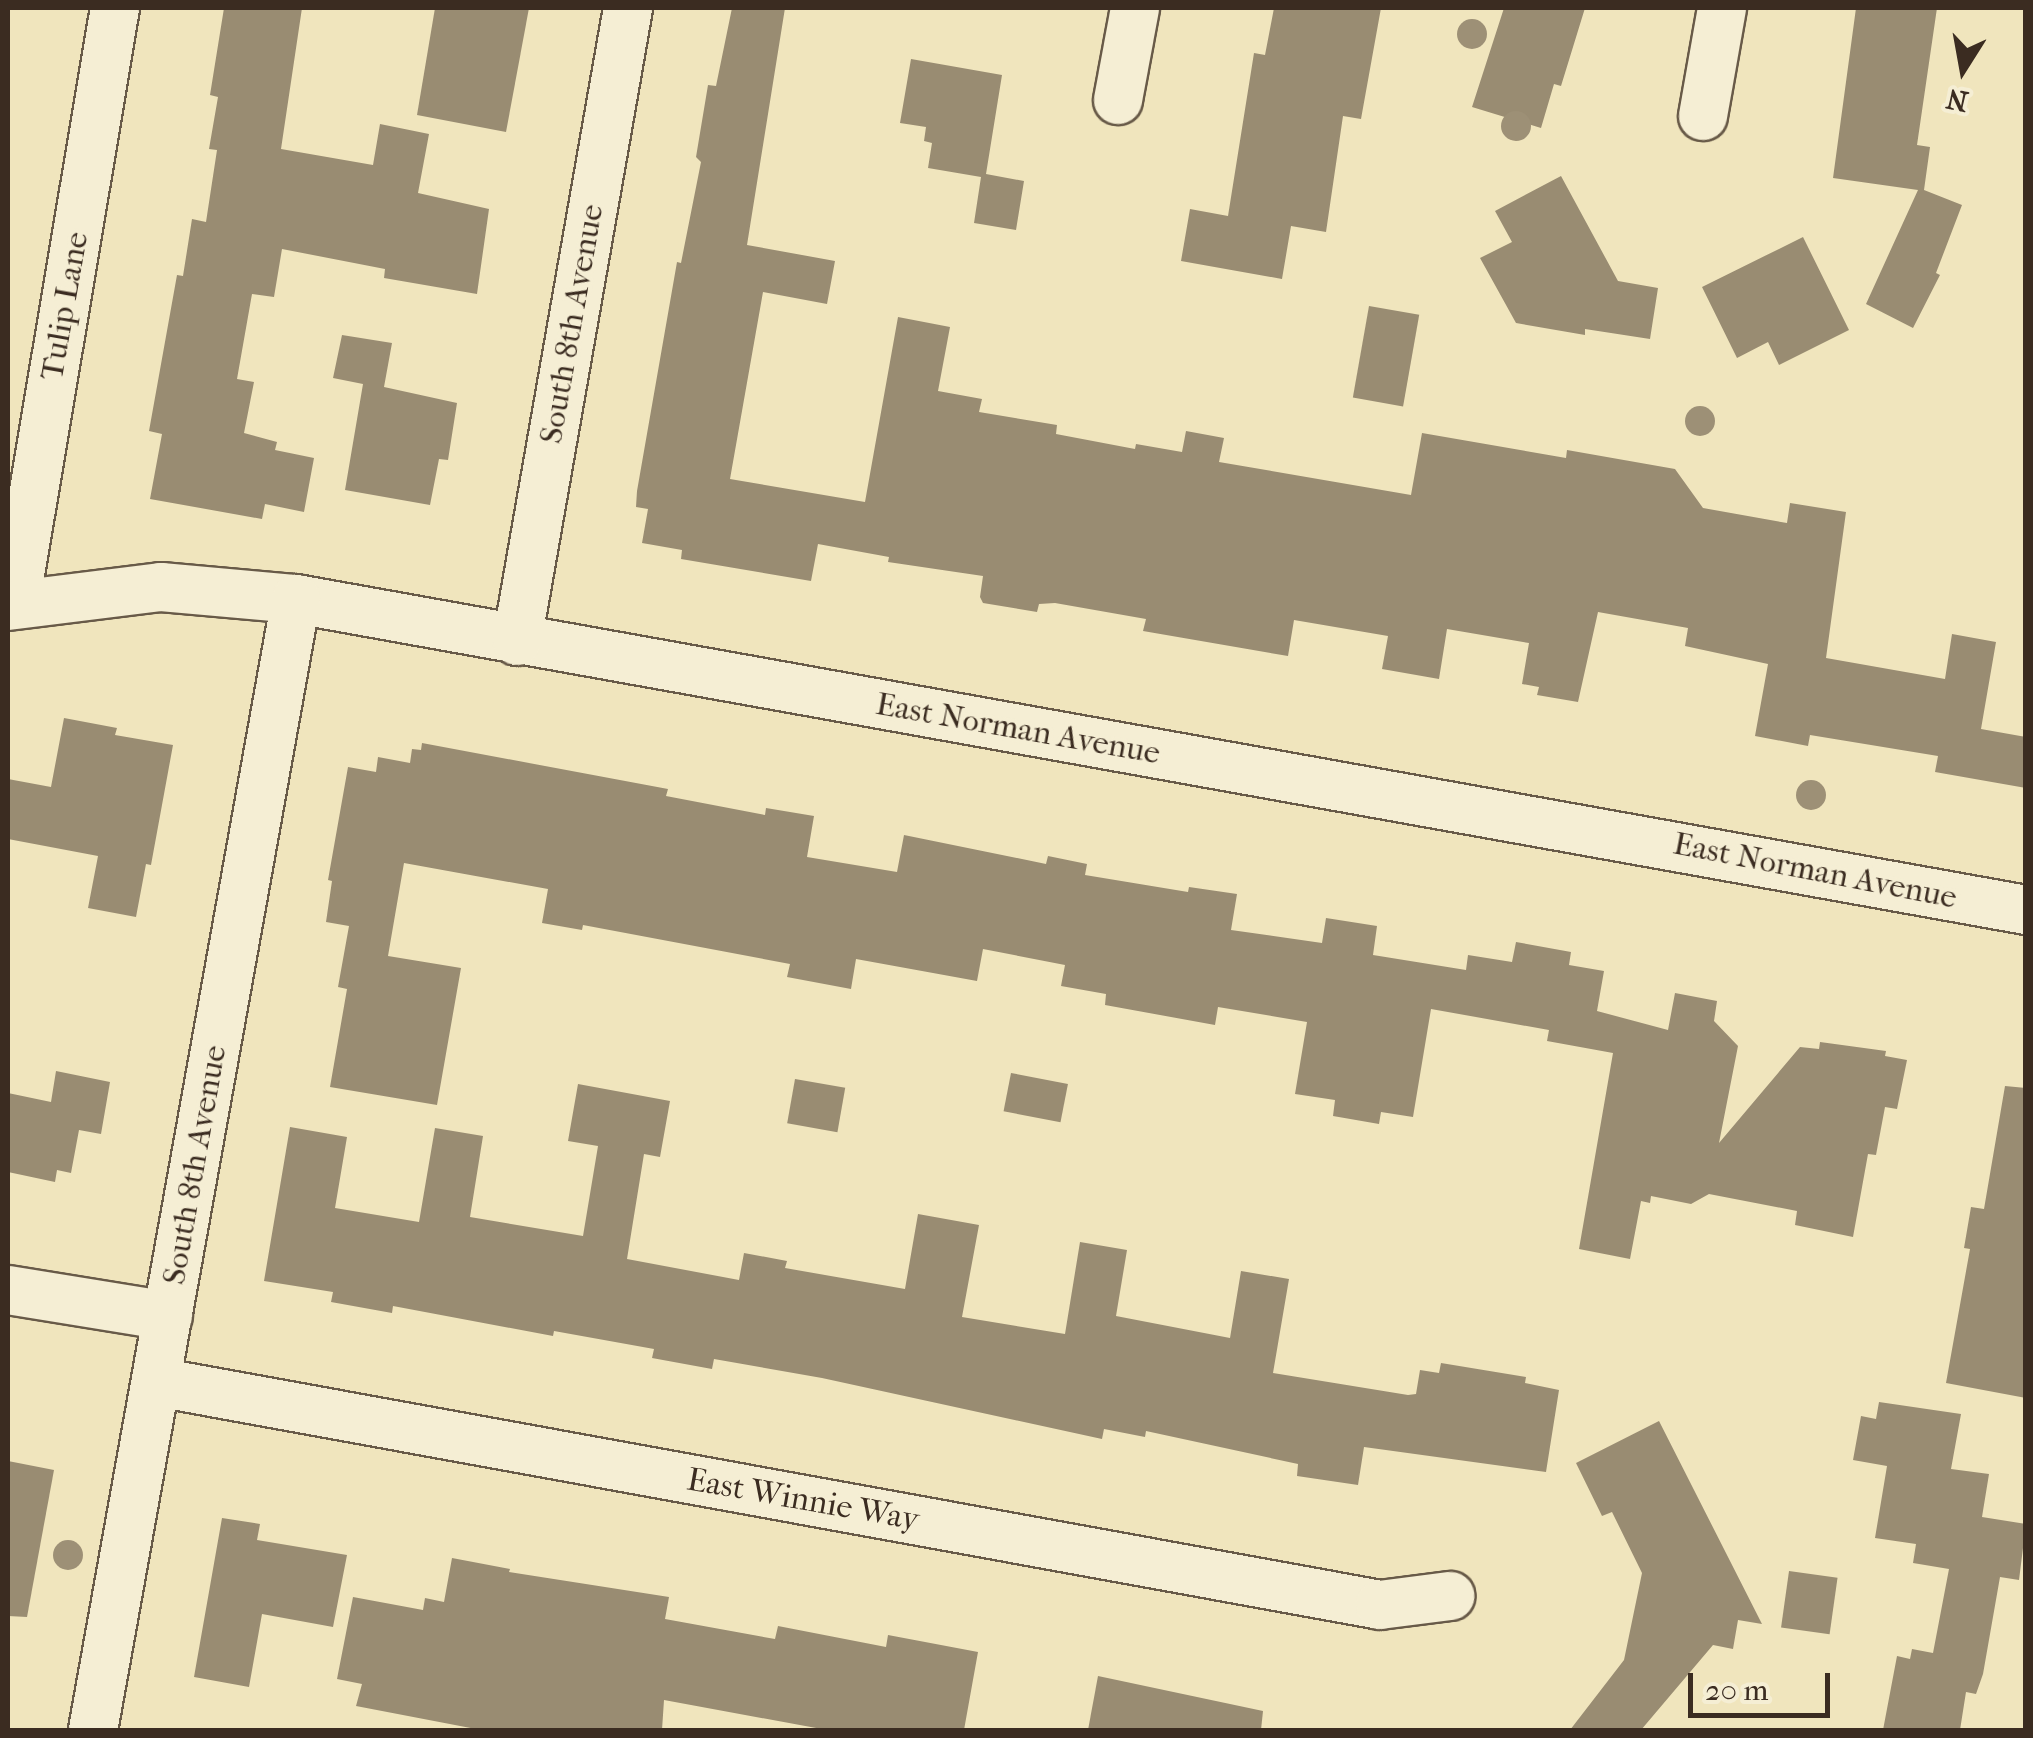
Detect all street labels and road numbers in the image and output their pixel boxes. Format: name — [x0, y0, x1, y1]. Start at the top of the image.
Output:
street label: South 8th Avenue — [532, 201, 612, 447]
street label: Tulip Lane — [33, 229, 97, 383]
street label: East Norman Avenue — [873, 685, 1163, 773]
street label: East Norman Avenue — [1670, 825, 1960, 917]
street label: South 8th Avenue — [155, 1042, 235, 1288]
street label: East Winnie Way — [684, 1461, 922, 1539]

